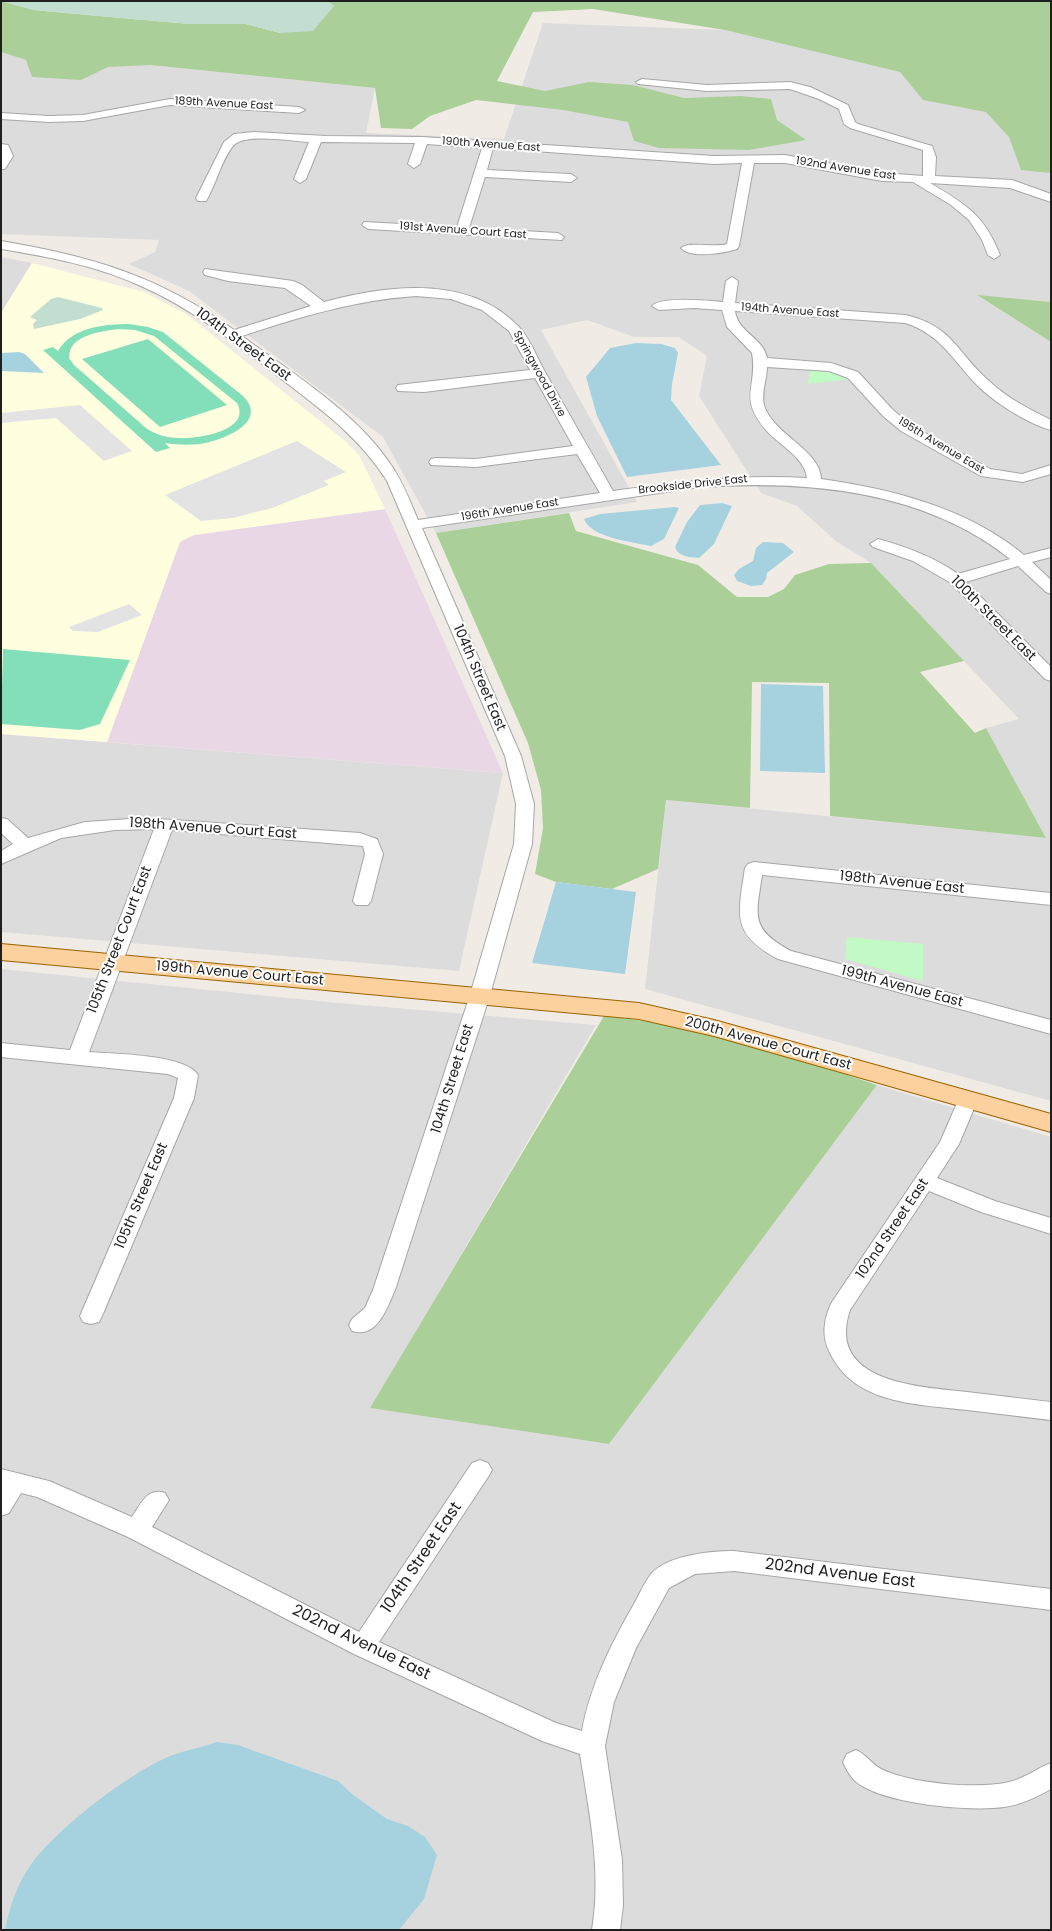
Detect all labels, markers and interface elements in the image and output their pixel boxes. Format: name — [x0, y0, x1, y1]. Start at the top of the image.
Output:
street label: 189th Avenue East — [175, 95, 273, 113]
street label: 190th Avenue East — [441, 135, 541, 155]
street label: 192nd Avenue East — [795, 155, 897, 183]
street label: 191st Avenue Court East — [399, 220, 527, 242]
street label: 194th Avenue East — [740, 301, 840, 321]
street label: 104th Street East — [192, 305, 294, 385]
street label: Springwood Drive — [510, 329, 568, 419]
street label: 195th Avenue East — [895, 415, 987, 477]
street label: Brookside Drive East — [638, 473, 748, 497]
street label: 196th Avenue East — [460, 496, 560, 524]
street label: 100th Street East — [947, 573, 1039, 665]
street label: 104th Street East — [449, 622, 509, 734]
street label: 198th Avenue Court East — [129, 815, 297, 843]
street label: 105th Street Court East — [84, 864, 156, 1016]
street label: 198th Avenue East — [839, 868, 965, 898]
street label: 199th Avenue Court East — [156, 958, 324, 990]
street label: 199th Avenue East — [839, 963, 965, 1011]
street label: 200th Avenue Court East — [683, 1014, 853, 1074]
street label: 104th Street East — [428, 1022, 478, 1136]
street label: 105th Street East — [112, 1140, 172, 1252]
street label: 102nd Street East — [853, 1176, 933, 1282]
street label: 104th Street East — [378, 1499, 466, 1617]
street label: 202nd Avenue East — [764, 1555, 916, 1593]
street label: 202nd Avenue East — [289, 1601, 433, 1685]

